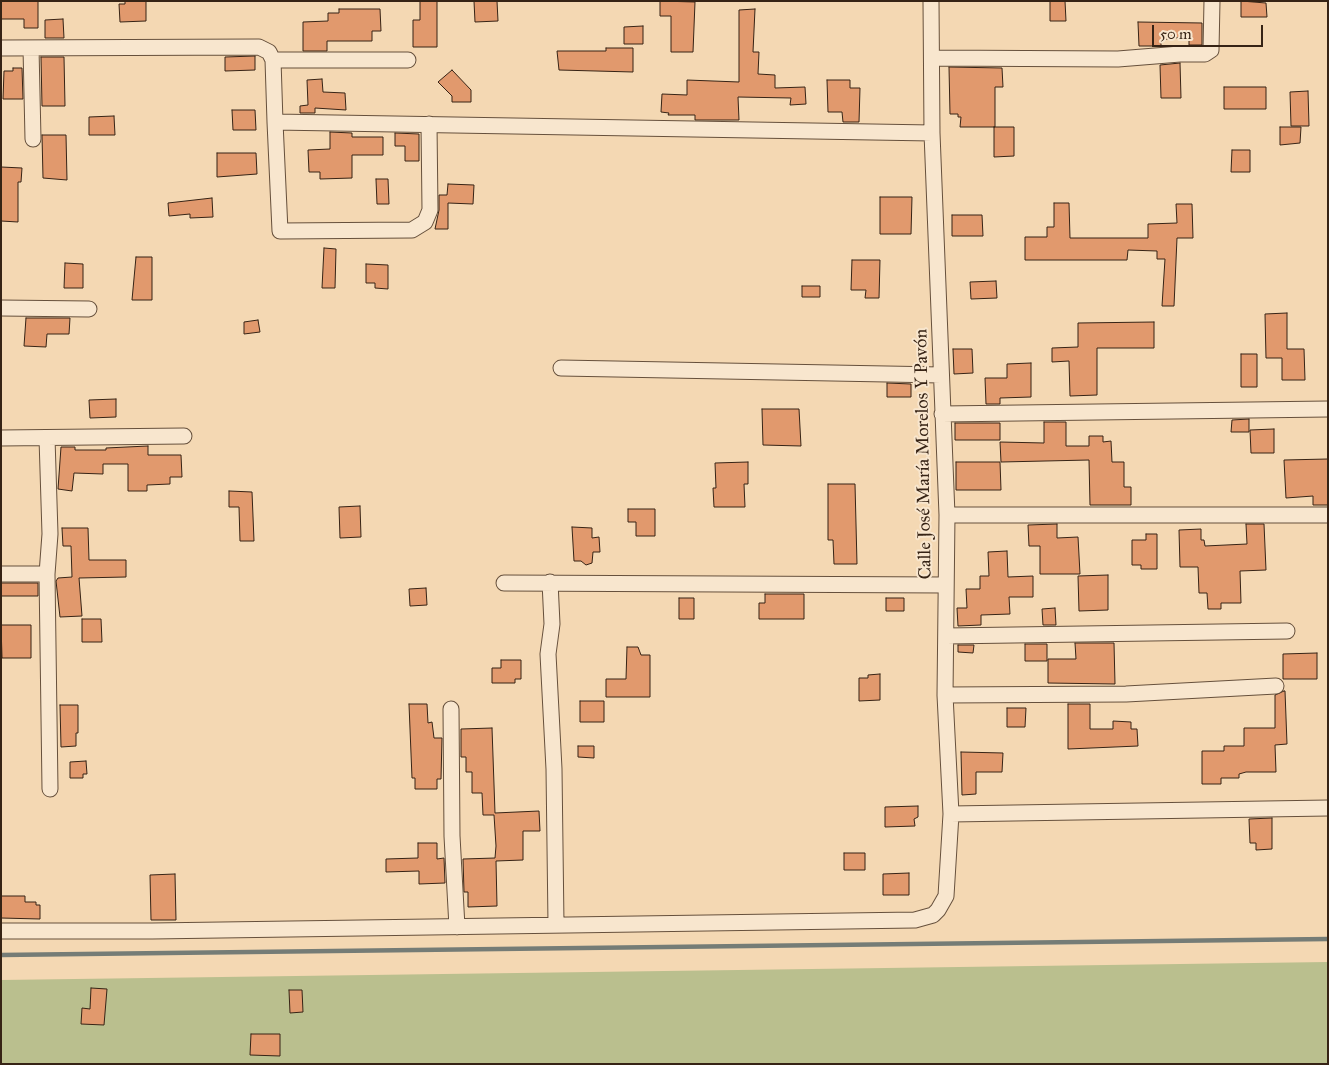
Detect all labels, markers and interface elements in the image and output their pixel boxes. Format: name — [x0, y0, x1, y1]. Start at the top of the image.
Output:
scale bar — [1154, 15, 1265, 47]
text: 50 m — [1160, 25, 1192, 43]
street label: Calle José María Morelos Y Pavón — [911, 329, 937, 579]

